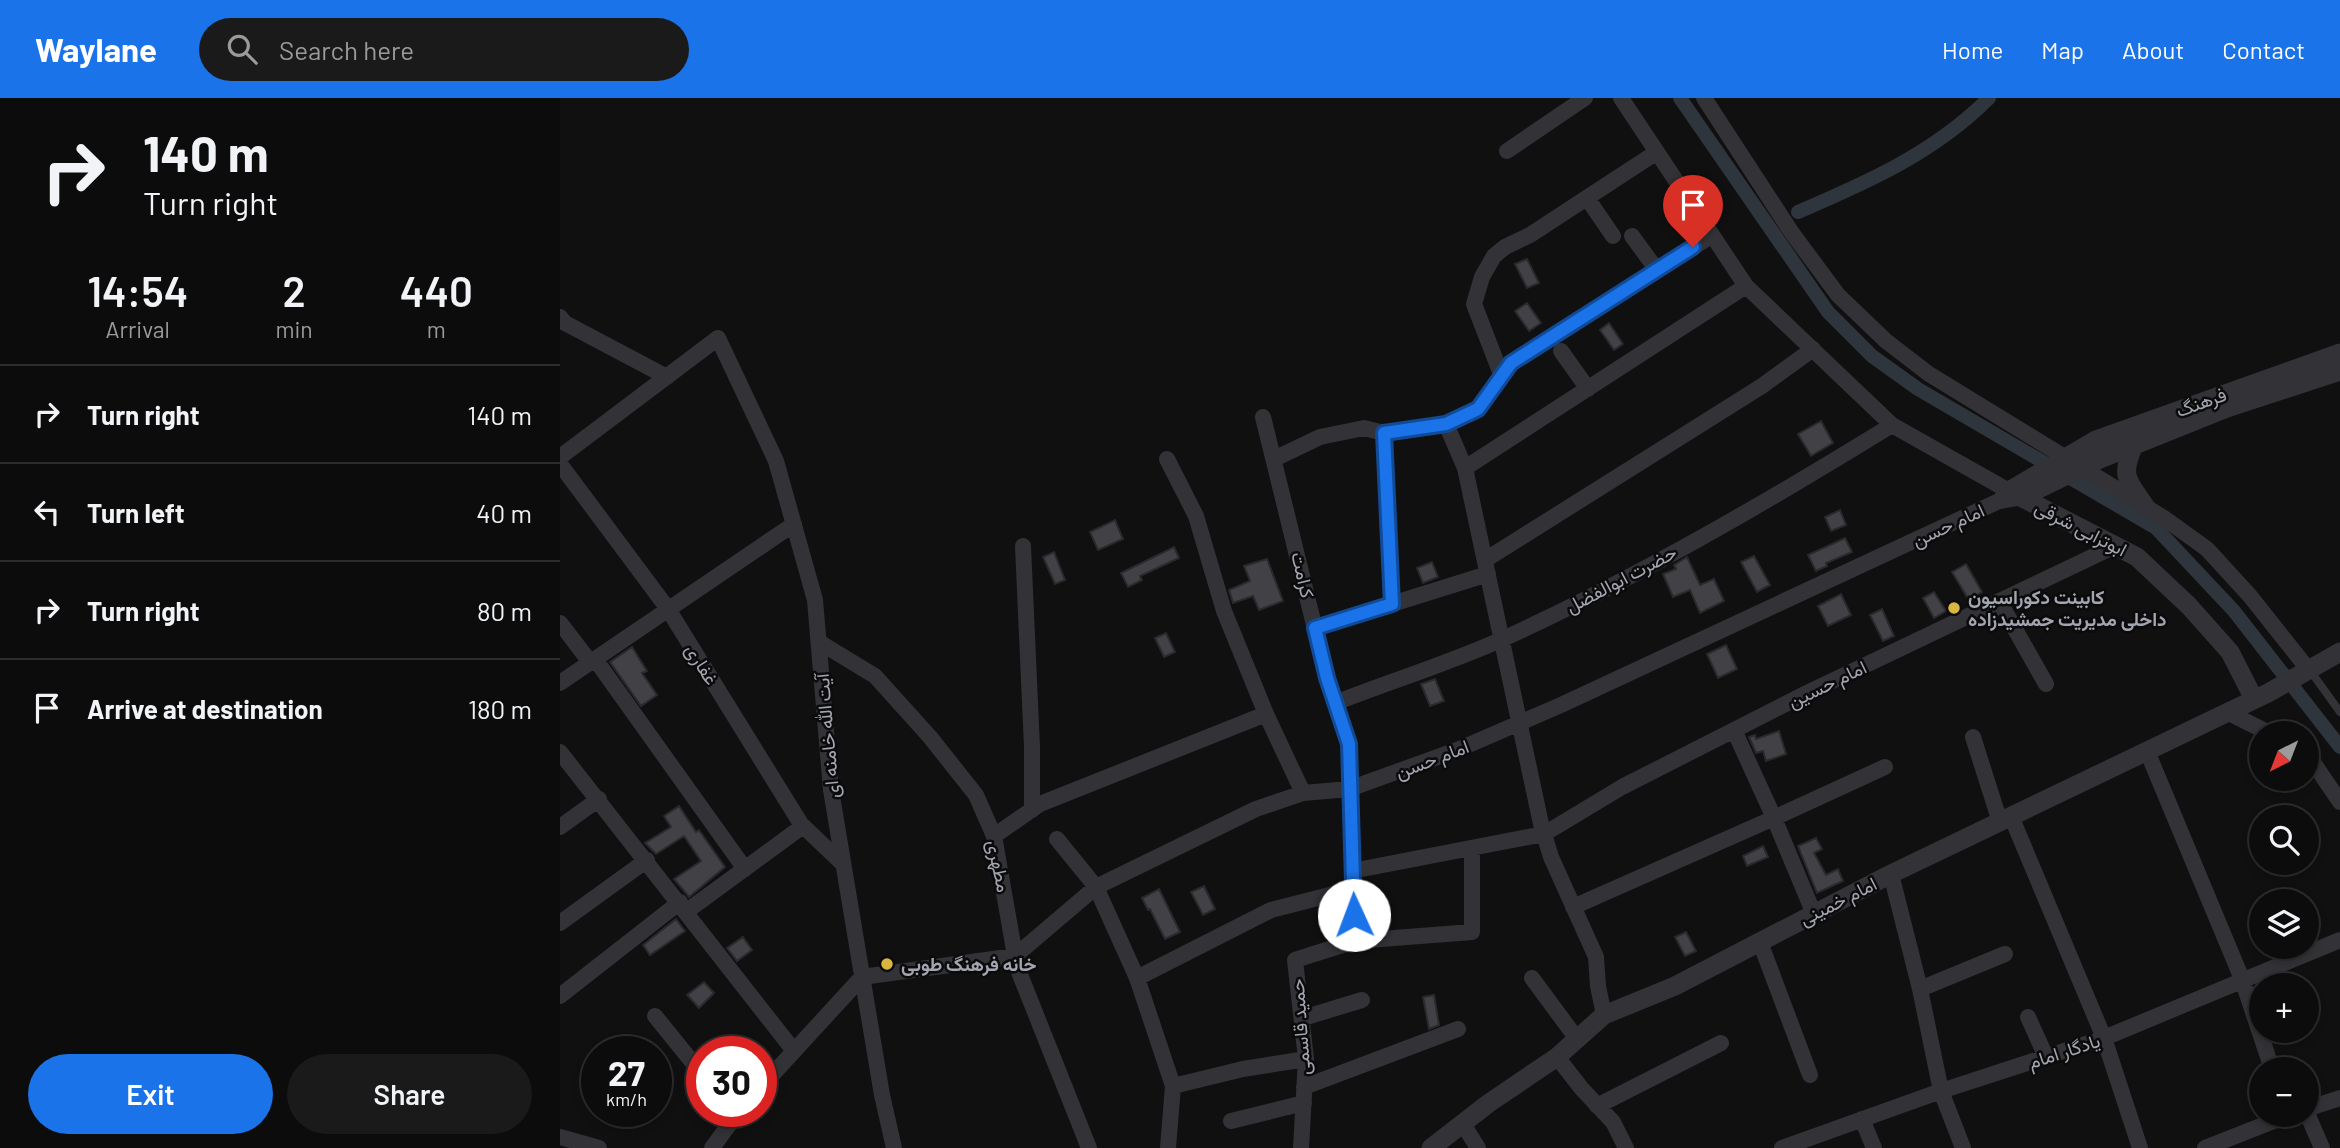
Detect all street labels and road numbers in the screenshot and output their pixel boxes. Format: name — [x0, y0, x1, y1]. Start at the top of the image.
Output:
street label: فرهنگ — [2172, 382, 2230, 422]
street label: ابوترابی شرقی — [2031, 495, 2131, 561]
street label: امام حسن — [1908, 498, 1988, 553]
street label: حضرت ابوالفضل — [1561, 540, 1681, 618]
street label: کرامت — [1286, 550, 1320, 600]
street label: غفاری — [680, 639, 724, 689]
street label: امام حسین — [1784, 655, 1871, 714]
street label: آیت الله خامنه ای — [809, 671, 844, 799]
street label: امام حسن — [1392, 734, 1473, 785]
street label: مطهری — [982, 838, 1016, 894]
street label: امام خمینی — [1795, 871, 1881, 932]
street label: حمید قاسمی — [1285, 978, 1315, 1076]
street label: یادگار امام — [2025, 1028, 2103, 1075]

